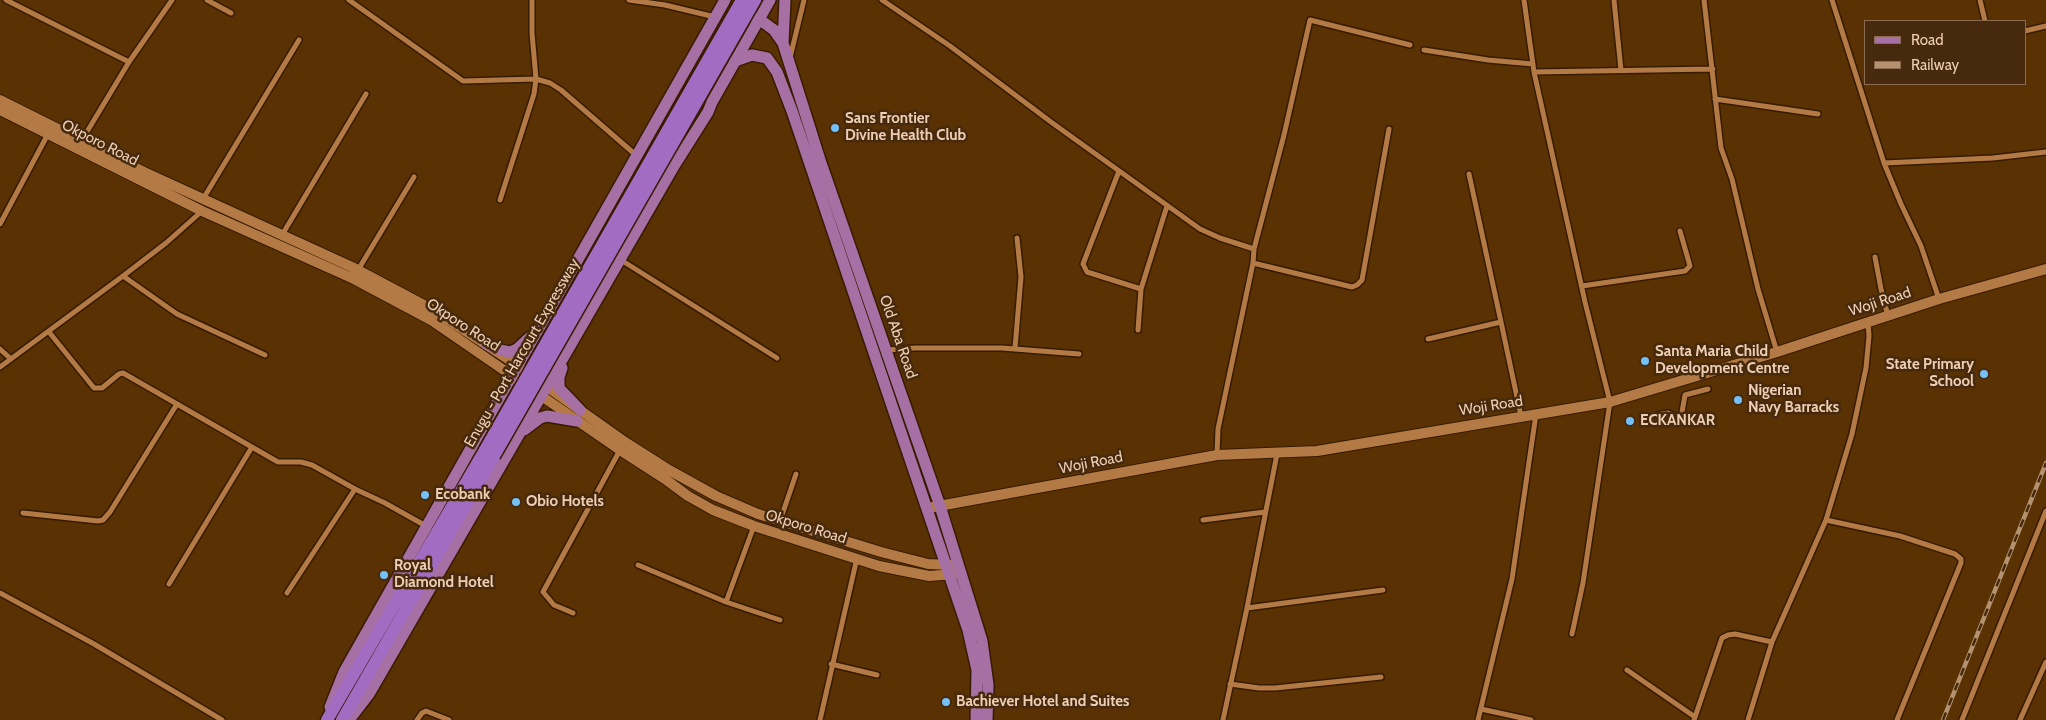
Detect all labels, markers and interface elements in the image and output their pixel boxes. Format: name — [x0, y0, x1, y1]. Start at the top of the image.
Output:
legend — [1864, 20, 2026, 85]
text: Road — [1911, 31, 1944, 49]
text: Railway — [1911, 56, 1959, 74]
place label: Sans Frontier Divine Health Club — [845, 110, 966, 145]
street label: Okporo Road — [59, 116, 141, 170]
marker: Sans Frontier Divine Health Club — [829, 122, 841, 134]
street label: Enugu - Port Harcourt Expressway — [461, 256, 583, 450]
street label: Woji Road — [1847, 284, 1913, 320]
street label: Old Aba Road — [875, 293, 921, 381]
street label: Okporo Road — [423, 295, 503, 355]
place label: Santa Maria Child Development Centre — [1655, 343, 1789, 378]
marker: Santa Maria Child Development Centre — [1639, 355, 1651, 367]
place label: State Primary School — [1886, 356, 1974, 391]
marker: State Primary School — [1978, 368, 1990, 380]
place label: Nigerian Navy Barracks — [1748, 382, 1839, 417]
street label: Woji Road — [1458, 392, 1524, 420]
marker: Nigerian Navy Barracks — [1732, 394, 1744, 406]
place label: ECKANKAR — [1640, 412, 1715, 430]
marker: ECKANKAR — [1624, 415, 1636, 427]
street label: Woji Road — [1058, 448, 1124, 478]
place label: Ecobank — [435, 486, 490, 504]
marker: Ecobank — [419, 489, 431, 501]
place label: Obio Hotels — [526, 493, 604, 511]
marker: Obio Hotels — [510, 496, 522, 508]
street label: Okporo Road — [763, 506, 849, 548]
place label: Royal Diamond Hotel — [394, 557, 494, 592]
marker: Royal Diamond Hotel — [378, 569, 390, 581]
place label: Bachiever Hotel and Suites — [956, 693, 1129, 711]
marker: Bachiever Hotel and Suites — [940, 696, 952, 708]

